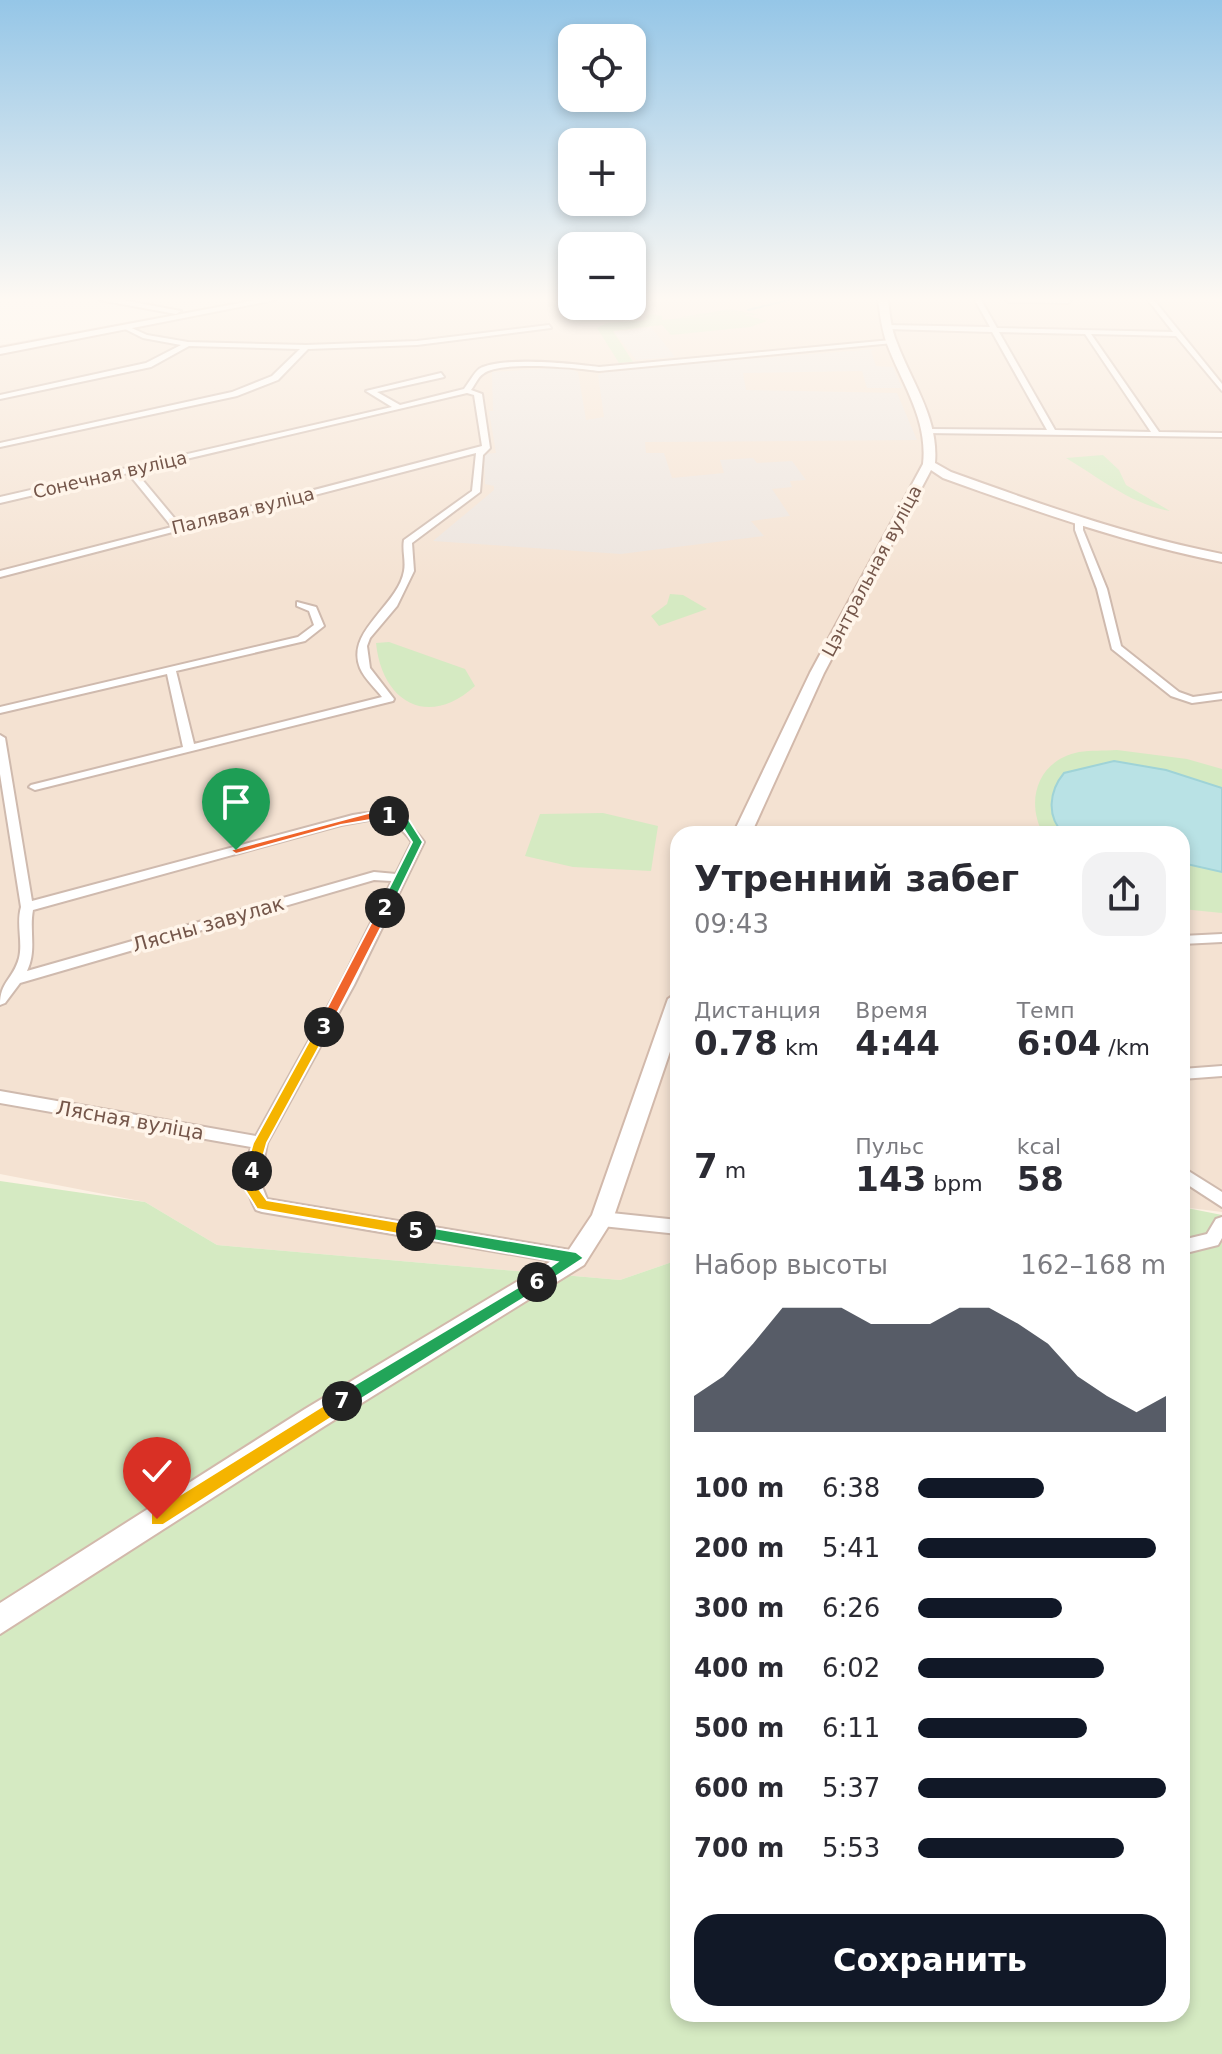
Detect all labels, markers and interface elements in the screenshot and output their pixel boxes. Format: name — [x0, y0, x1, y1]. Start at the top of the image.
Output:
map controls — [558, 24, 646, 320]
button: locate — [558, 24, 646, 112]
button: + — [558, 128, 646, 216]
button: − — [558, 232, 646, 320]
street label: Сонечная вуліца — [31, 447, 189, 502]
street label: Цэнтральная вуліца — [817, 481, 926, 660]
street label: Палявая вуліца — [169, 483, 316, 538]
pin — [202, 768, 270, 850]
icon: arrive — [214, 780, 258, 824]
pin: 1 — [369, 796, 409, 836]
text: 1 — [381, 803, 397, 828]
button: share — [1082, 852, 1166, 936]
text: Утренний забег — [694, 858, 1019, 899]
pin: 2 — [365, 888, 405, 928]
street label: Лясны завулак — [129, 891, 287, 957]
text: 2 — [377, 895, 393, 920]
text: 09:43 — [694, 909, 769, 939]
text: Дистанция — [694, 998, 821, 1023]
text: Время — [855, 998, 928, 1023]
text: Темп — [1017, 998, 1075, 1023]
pin: 3 — [304, 1007, 344, 1047]
text: 3 — [316, 1014, 332, 1039]
text: 0.78 — [694, 1023, 778, 1063]
text: 4:44 — [855, 1023, 940, 1063]
text: 6:04 — [1017, 1023, 1101, 1063]
text: km — [778, 1035, 819, 1060]
text: /km — [1101, 1035, 1150, 1060]
street label: Лясная вуліца — [54, 1095, 206, 1145]
text: Пульс — [855, 1134, 924, 1159]
text: kcal — [1017, 1134, 1061, 1159]
text: 7 — [694, 1146, 718, 1186]
pin: 4 — [232, 1151, 272, 1191]
text: 4 — [244, 1158, 260, 1183]
text: m — [718, 1158, 746, 1183]
text: 143 — [855, 1159, 926, 1199]
text: 58 — [1017, 1159, 1064, 1199]
text: bpm — [926, 1171, 983, 1196]
pin: 5 — [396, 1211, 436, 1251]
text: 5 — [408, 1218, 424, 1243]
text: Набор высоты — [694, 1250, 888, 1280]
text: 162–168 m — [1020, 1250, 1166, 1280]
pin: 6 — [517, 1262, 557, 1302]
text: 6 — [529, 1269, 545, 1294]
pin: 7 — [322, 1381, 362, 1421]
text: 7 — [334, 1388, 350, 1413]
pin — [123, 1437, 191, 1519]
icon: check — [135, 1449, 179, 1493]
text: 100 m — [694, 1473, 784, 1503]
text: 6:38 — [822, 1473, 880, 1503]
text: 200 m — [694, 1533, 784, 1563]
text: 5:41 — [822, 1533, 880, 1563]
text: 300 m — [694, 1593, 784, 1623]
text: 6:26 — [822, 1593, 880, 1623]
text: 400 m — [694, 1653, 784, 1683]
text: 6:02 — [822, 1653, 880, 1683]
text: 500 m — [694, 1713, 784, 1743]
text: 6:11 — [822, 1713, 880, 1743]
text: 600 m — [694, 1773, 784, 1803]
text: 5:37 — [822, 1773, 880, 1803]
text: 700 m — [694, 1833, 784, 1863]
text: 5:53 — [822, 1833, 880, 1863]
button: Сохранить — [694, 1914, 1166, 2006]

